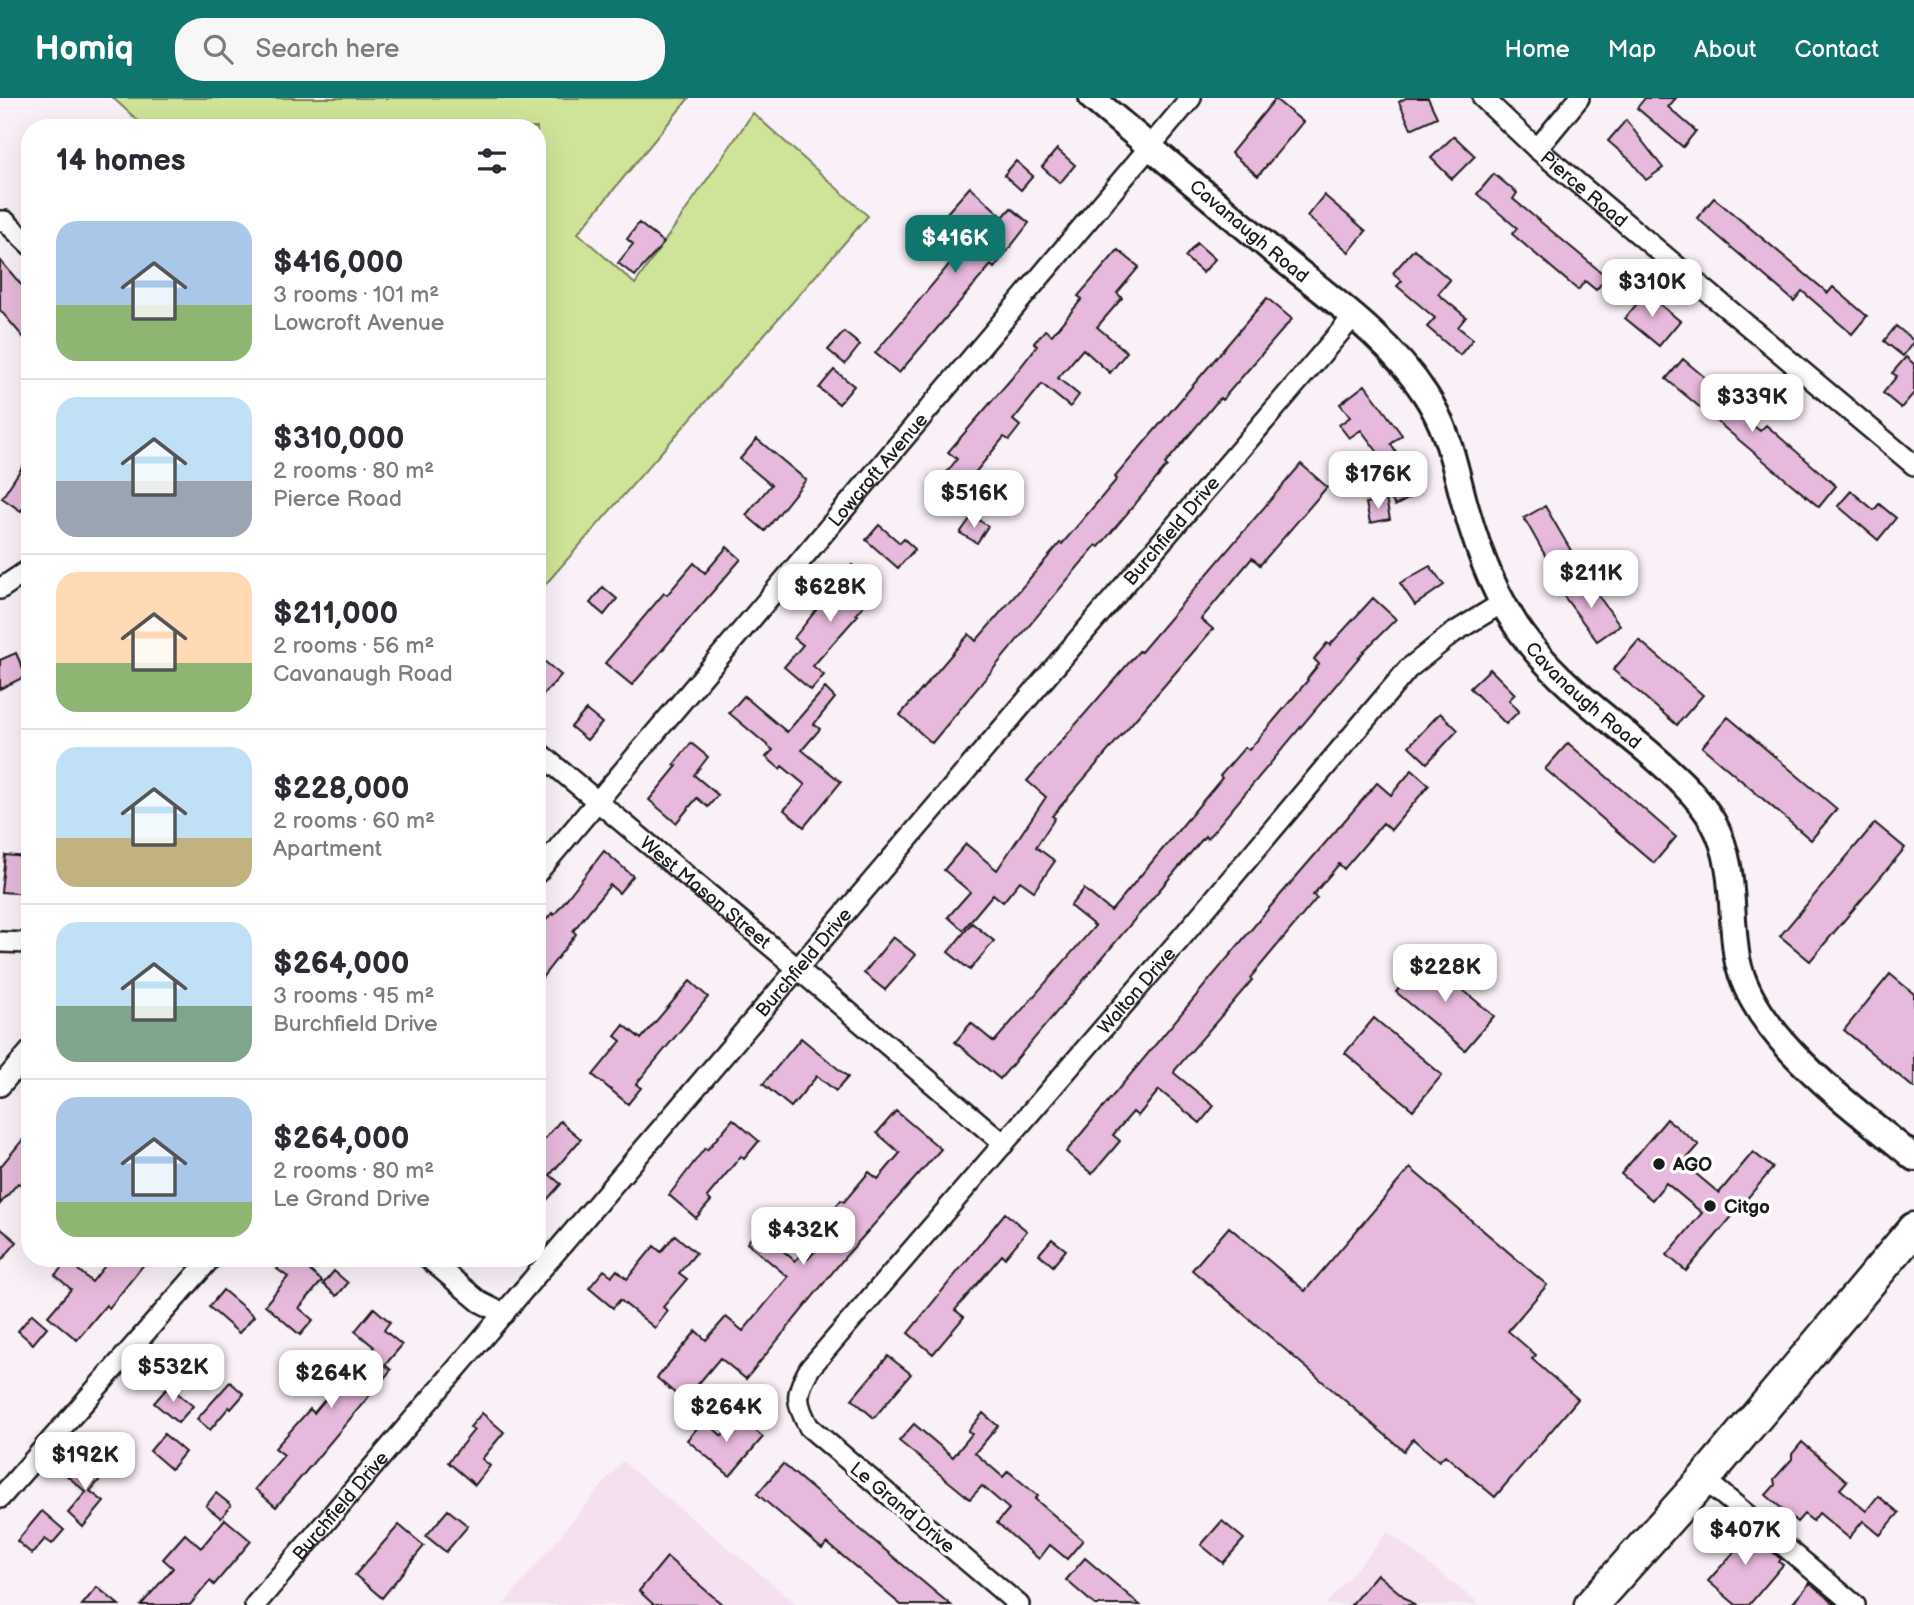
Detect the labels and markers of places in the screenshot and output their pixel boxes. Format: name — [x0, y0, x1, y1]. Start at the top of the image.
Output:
pin: $416K — [906, 216, 1004, 275]
pin: $310K — [1603, 260, 1701, 319]
pin: $339K — [1703, 374, 1801, 434]
pin: $176K — [1329, 452, 1427, 511]
pin: $516K — [925, 470, 1023, 530]
pin: $211K — [1542, 550, 1640, 610]
pin: $628K — [781, 564, 879, 624]
pin: $228K — [1396, 944, 1494, 1004]
place label: AGO — [1672, 1154, 1712, 1177]
marker: AGO — [1651, 1156, 1667, 1172]
place label: Citgo — [1724, 1196, 1770, 1219]
marker: Citgo — [1702, 1198, 1718, 1214]
pin: $432K — [754, 1208, 852, 1267]
pin: $532K — [124, 1344, 222, 1404]
pin: $264K — [282, 1350, 380, 1410]
pin: $264K — [677, 1384, 775, 1444]
pin: $192K — [36, 1432, 134, 1492]
pin: $407K — [1696, 1508, 1794, 1567]

